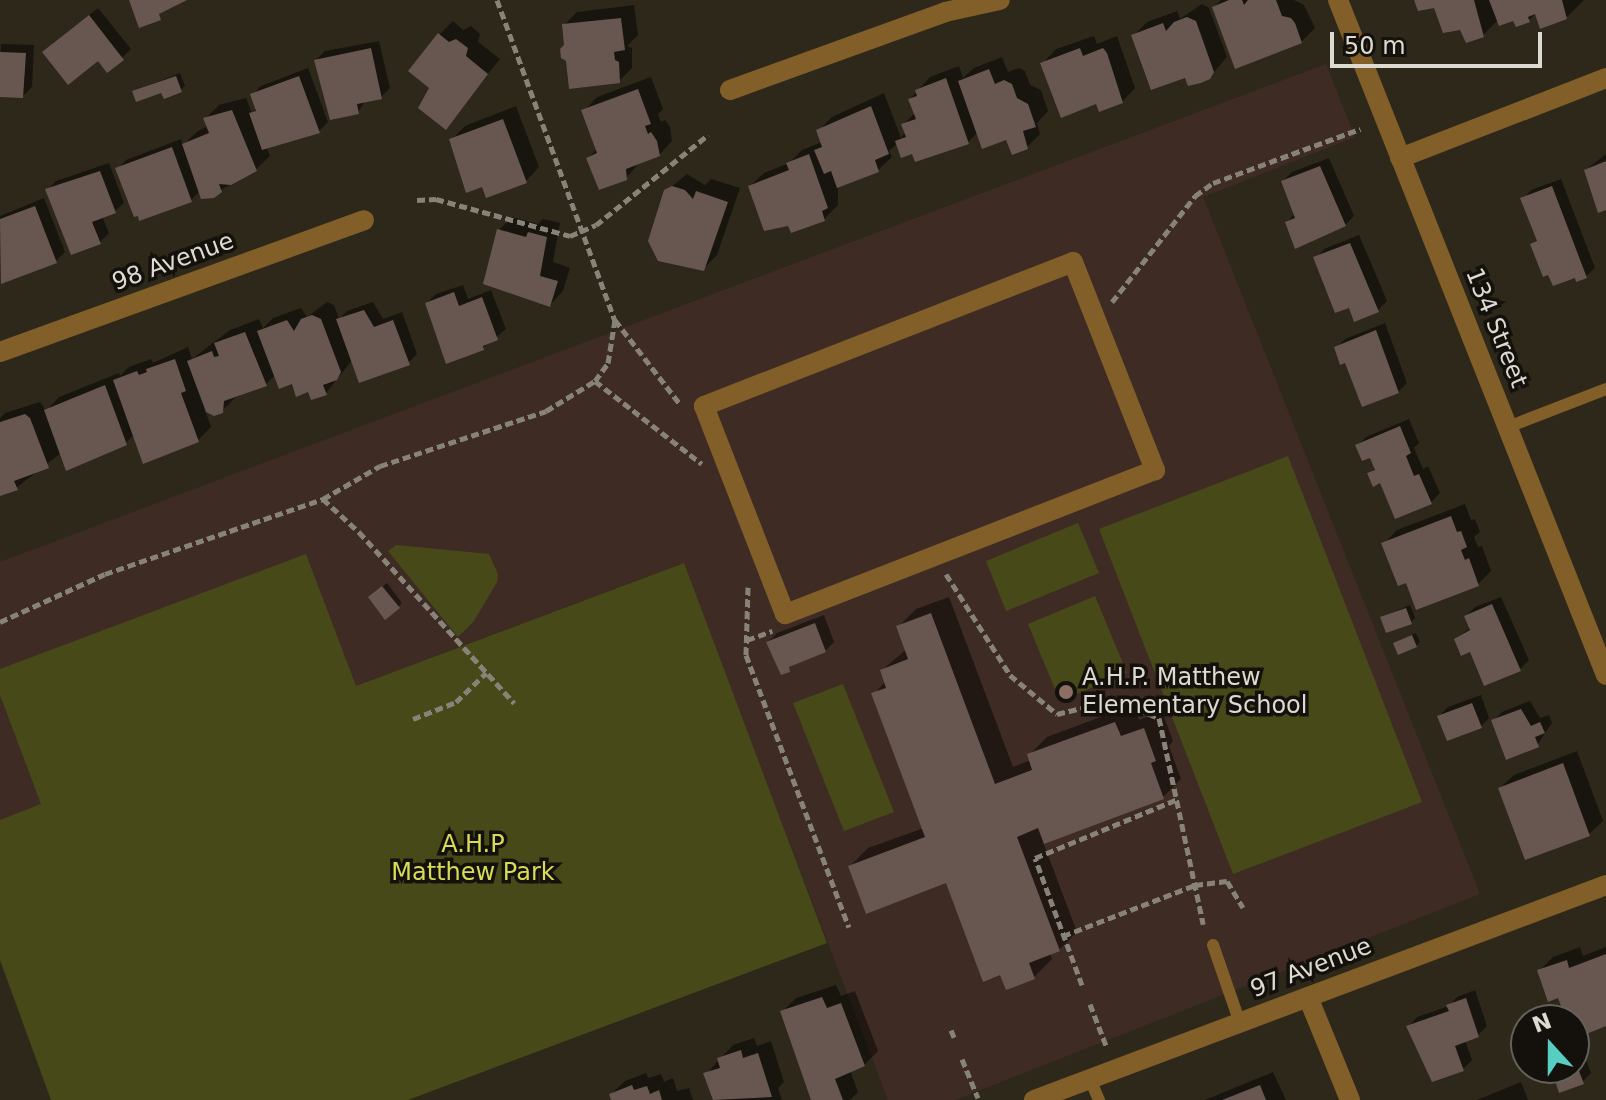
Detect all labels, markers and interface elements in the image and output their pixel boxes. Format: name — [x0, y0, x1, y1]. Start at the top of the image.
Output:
scale bar — [1334, 16, 1546, 66]
text: 50 m — [1344, 32, 1406, 60]
street label: 98 Avenue — [108, 227, 238, 297]
street label: 134 Street — [1459, 264, 1533, 392]
place label: A.H.P. Matthew Elementary School — [1082, 664, 1307, 720]
marker: A.H.P. Matthew Elementary School — [1057, 683, 1075, 701]
park label: A.H.P Matthew Park — [391, 831, 555, 887]
street label: 97 Avenue — [1246, 932, 1376, 1004]
north arrow — [1510, 1004, 1590, 1084]
text: N — [1529, 1008, 1555, 1038]

